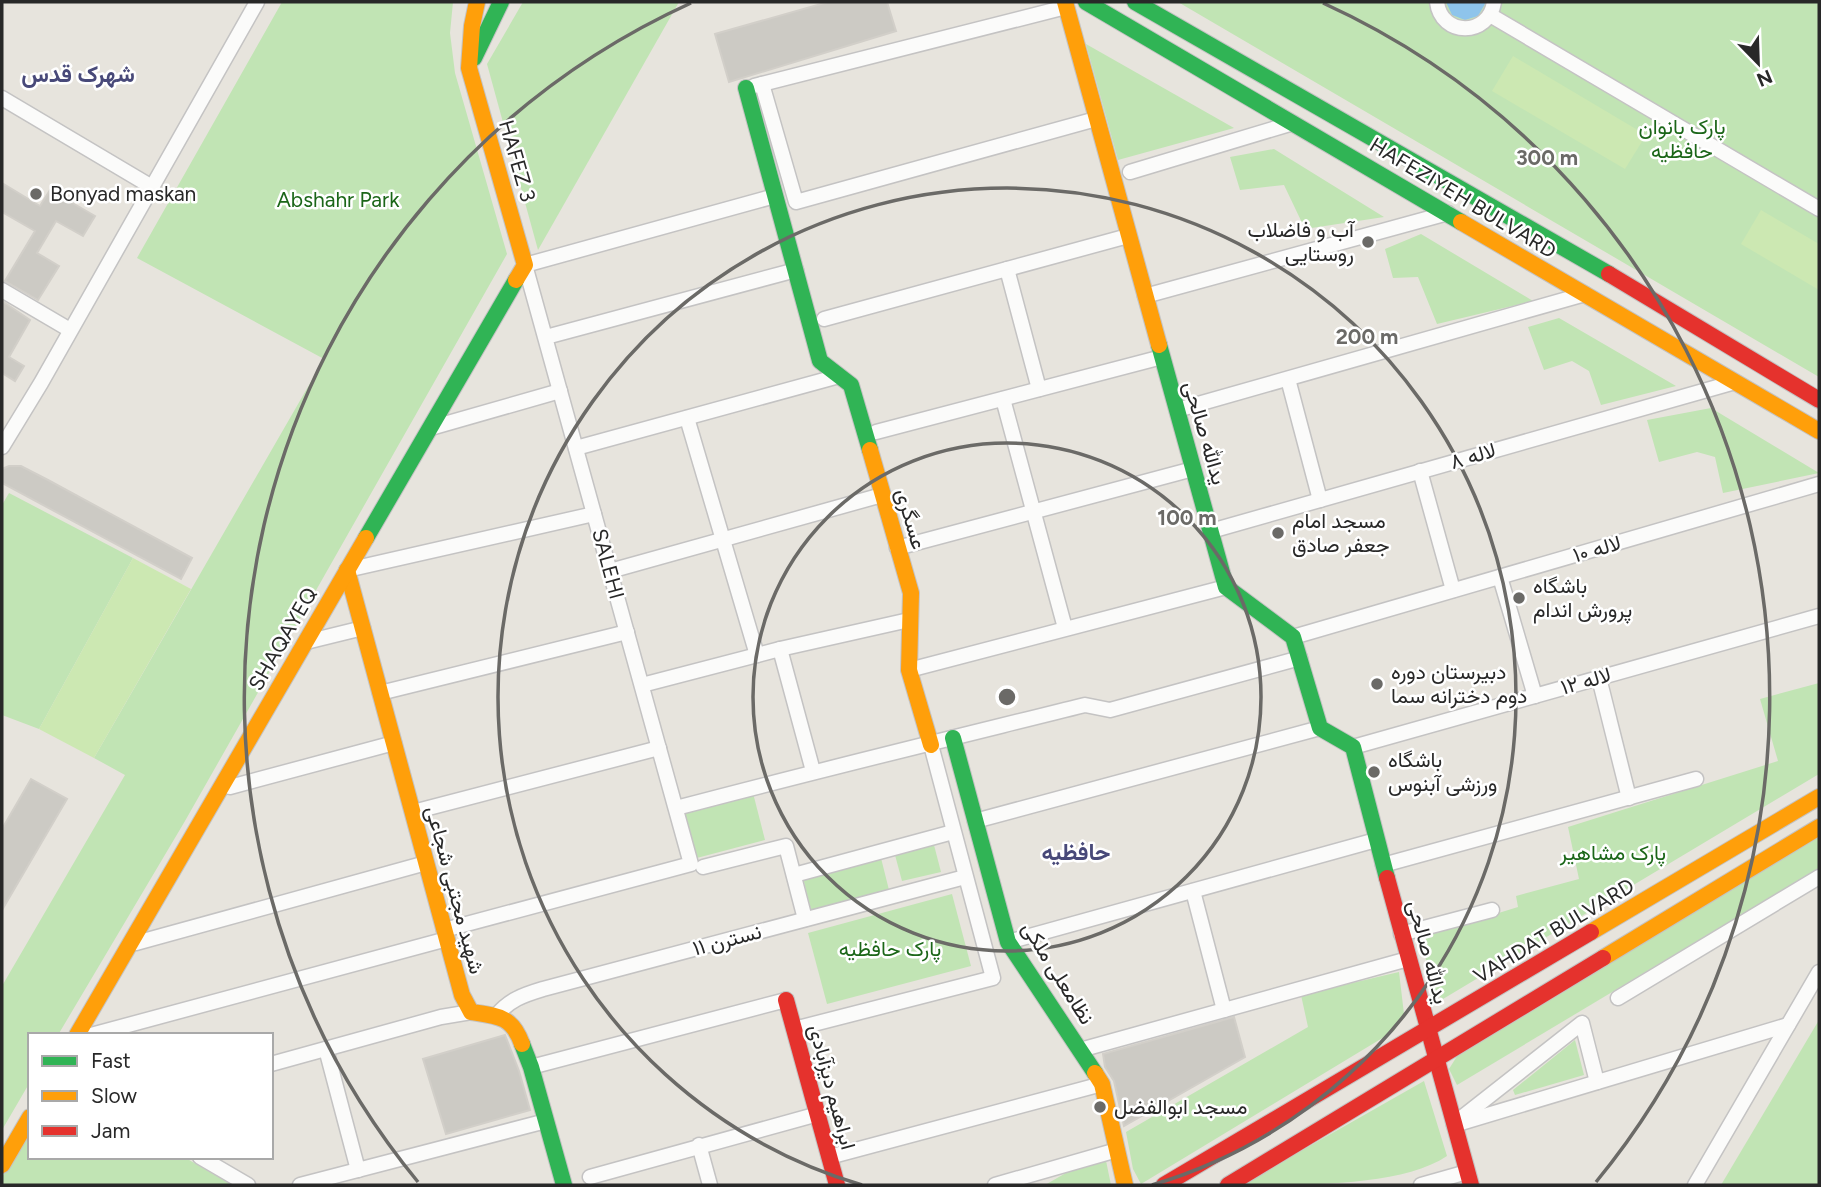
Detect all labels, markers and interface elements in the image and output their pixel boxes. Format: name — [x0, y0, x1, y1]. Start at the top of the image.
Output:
north arrow — [1723, 28, 1793, 98]
district label: شهرک قدس — [21, 60, 135, 89]
text: N — [1753, 65, 1776, 92]
park label: پارک بانوان حافظیه — [1639, 114, 1725, 163]
street label: HAFEZ 3 — [494, 117, 541, 205]
street label: HAFEZIYEH BULVARD — [1365, 132, 1561, 263]
text: 300 m — [1516, 145, 1578, 170]
place label: Bonyad maskan — [50, 181, 196, 206]
marker: Bonyad maskan — [28, 186, 44, 202]
park label: Abshahr Park — [277, 187, 400, 212]
place label: آب و فاضلاب روستایی — [1247, 217, 1356, 267]
marker: آب و فاضلاب روستایی — [1360, 234, 1376, 250]
text: 200 m — [1336, 324, 1398, 349]
street label: یدالله صالحی — [1179, 378, 1232, 487]
street label: لاله ۸ — [1447, 437, 1499, 474]
street label: عسگری — [890, 485, 932, 553]
text: 100 m — [1157, 505, 1217, 530]
place label: مسجد امام جعفر صادق — [1292, 508, 1389, 558]
marker: مسجد امام جعفر صادق — [1270, 525, 1286, 541]
street label: SALEHI — [587, 526, 630, 602]
street label: لاله ۱۰ — [1570, 530, 1624, 567]
place label: باشگاه پرورش اندام — [1533, 573, 1632, 624]
street label: SHAQAYEQ — [243, 583, 322, 695]
marker: باشگاه پرورش اندام — [1511, 590, 1527, 606]
place label: دبیرستان دوره دوم دخترانه سما — [1391, 659, 1527, 710]
street label: لاله ۱۲ — [1558, 661, 1614, 700]
marker: دبیرستان دوره دوم دخترانه سما — [1369, 676, 1385, 692]
centre of rings — [995, 685, 1019, 709]
place label: باشگاه ورزشی آبنوس — [1388, 747, 1497, 797]
marker: باشگاه ورزشی آبنوس — [1366, 764, 1382, 780]
street label: شهید مجتبی شجاعی — [420, 803, 490, 977]
district label: حافظیه — [1042, 838, 1110, 866]
park label: پارک مشاهیر — [1559, 840, 1666, 867]
street label: VAHDAT BULVARD — [1469, 873, 1639, 988]
street label: یدالله صالحی — [1403, 897, 1454, 1006]
street label: نظامعلی ملکی — [1017, 917, 1100, 1029]
street label: نسترن ۱۱ — [690, 918, 764, 962]
park label: پارک حافظیه — [839, 936, 941, 963]
street label: ابراهیم دیزآبادی — [802, 1021, 861, 1153]
legend — [28, 1033, 273, 1159]
text: Fast — [91, 1048, 131, 1073]
text: Slow — [91, 1083, 137, 1108]
place label: مسجد ابوالفضل — [1114, 1094, 1248, 1120]
marker: مسجد ابوالفضل — [1092, 1099, 1108, 1115]
text: Jam — [91, 1118, 130, 1143]

